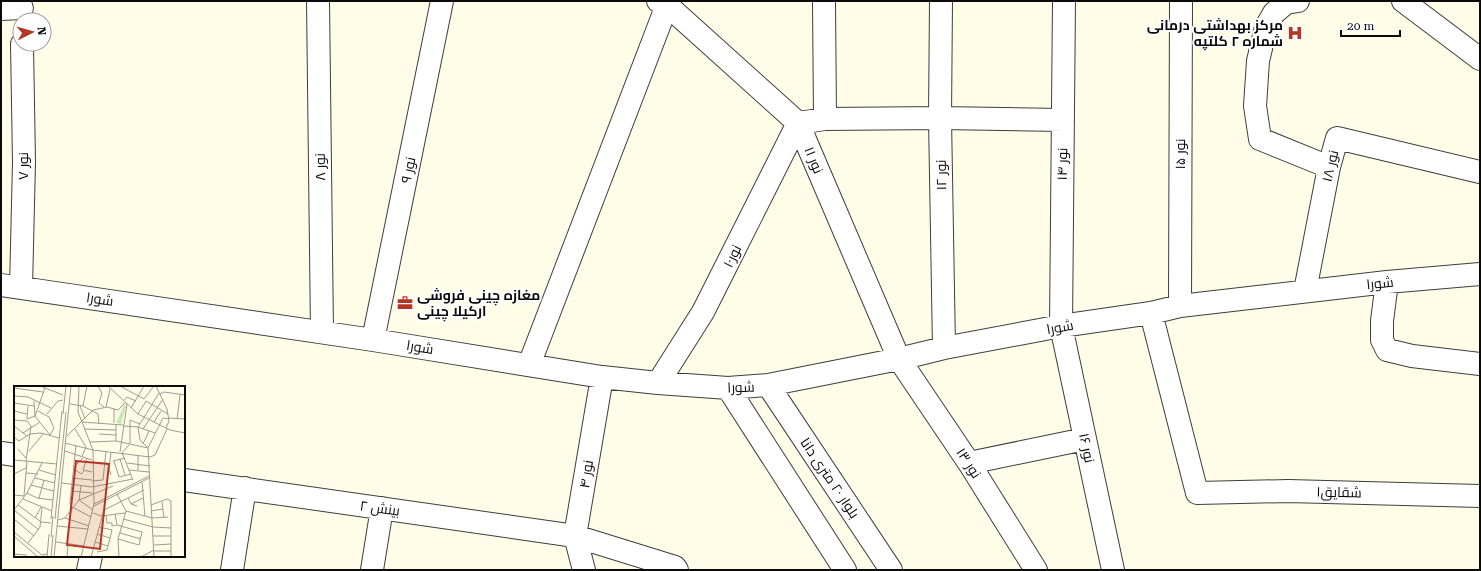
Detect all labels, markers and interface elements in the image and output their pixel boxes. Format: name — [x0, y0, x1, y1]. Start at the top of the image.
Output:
north arrow — [12, 12, 52, 52]
scale bar — [1341, 12, 1400, 38]
place label: مرکز بهداشتی درمانی شماره ۲ کلتپه — [1147, 17, 1283, 51]
text: 20 m — [1347, 19, 1374, 33]
hospital icon: مرکز بهداشتی درمانی شماره ۲ کلتپه — [1286, 24, 1304, 42]
text: N — [35, 26, 48, 36]
street label: نور ۱۵ — [1172, 138, 1188, 170]
street label: نور ۱۱ — [801, 144, 827, 176]
street label: نور ۱۴ — [1054, 148, 1070, 180]
street label: نور ۱۸ — [1319, 149, 1341, 183]
street label: نور ۷ — [15, 152, 31, 180]
street label: نور ۸ — [312, 153, 328, 181]
street label: نور ۹ — [397, 155, 419, 185]
street label: نور ۱۲ — [933, 159, 949, 191]
street label: نور۱۰ — [720, 242, 744, 270]
street label: شورا — [1366, 274, 1394, 292]
place label: مغازه چینی فروشی ارکیلا چینی — [417, 287, 540, 322]
street label: شورا — [85, 289, 115, 309]
office icon: مغازه چینی فروشی ارکیلا چینی — [396, 294, 414, 312]
street label: شورا — [1045, 317, 1075, 337]
street label: شورا — [405, 337, 435, 357]
street label: شورا — [727, 379, 755, 395]
inset map — [14, 386, 185, 557]
street label: نور ۱۶ — [1076, 432, 1098, 464]
street label: بلوار ۲۰ متری دانا — [797, 435, 863, 521]
street label: نور ۱۳ — [953, 445, 985, 481]
street label: نور ۴ — [576, 459, 596, 489]
street label: شقایق۱ — [1316, 484, 1362, 501]
street label: بینش ۲ — [359, 497, 401, 519]

